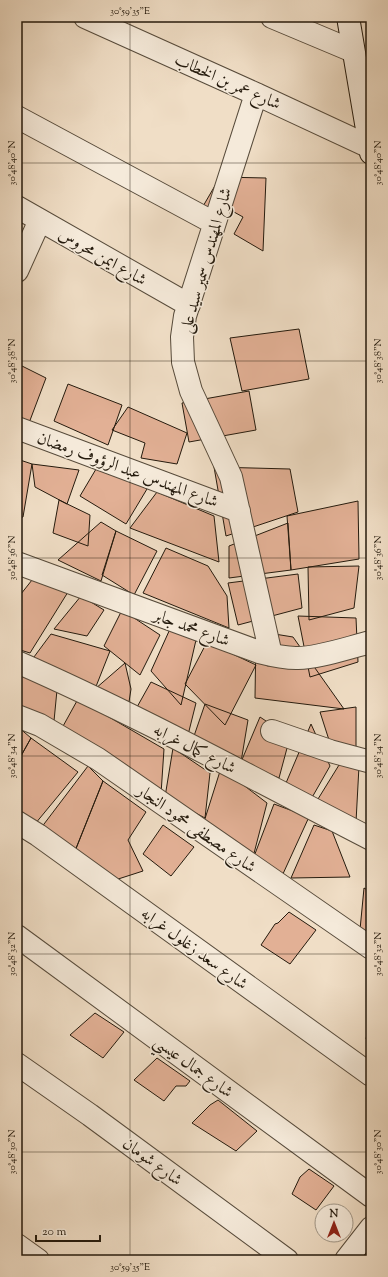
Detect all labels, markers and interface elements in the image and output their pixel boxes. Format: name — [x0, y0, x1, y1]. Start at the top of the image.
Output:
text: 30°59'35"E — [110, 4, 150, 19]
street label: شارع عمر بن الخطاب — [170, 49, 284, 117]
text: 30°48'40"N — [5, 141, 20, 185]
text: 30°48'40"N — [371, 141, 386, 185]
street label: شارع المهندس سمير سيد على — [175, 185, 239, 336]
street label: شارع ايمن محروس — [54, 223, 150, 293]
text: 30°48'38"N — [5, 339, 20, 383]
text: 30°48'38"N — [371, 339, 386, 383]
street label: شارع المهندس عبد الرؤوف رمضان — [33, 427, 221, 515]
text: 30°48'36"N — [5, 536, 20, 580]
text: 30°48'36"N — [371, 536, 386, 580]
street label: شارع محمد جابر — [148, 603, 233, 654]
street label: شارع كمال غرابه — [149, 719, 240, 781]
text: 30°48'34"N — [5, 734, 20, 778]
text: 30°48'34"N — [371, 734, 386, 778]
street label: شارع مصطفى محمود النجار — [130, 778, 260, 880]
street label: شارع سعد زغلول غرابه — [135, 903, 252, 997]
text: 30°48'32"N — [5, 932, 20, 976]
text: 30°48'32"N — [371, 932, 386, 976]
street label: شارع جمال عيسي — [147, 1031, 237, 1106]
text: 30°48'30"N — [5, 1130, 20, 1174]
text: 30°48'30"N — [371, 1130, 386, 1174]
street label: شارع شومان — [117, 1133, 187, 1193]
north arrow — [314, 1203, 354, 1243]
text: N — [329, 1206, 339, 1222]
scale bar — [36, 1217, 100, 1243]
text: 20 m — [42, 1223, 67, 1241]
text: 30°59'35"E — [110, 1260, 150, 1275]

